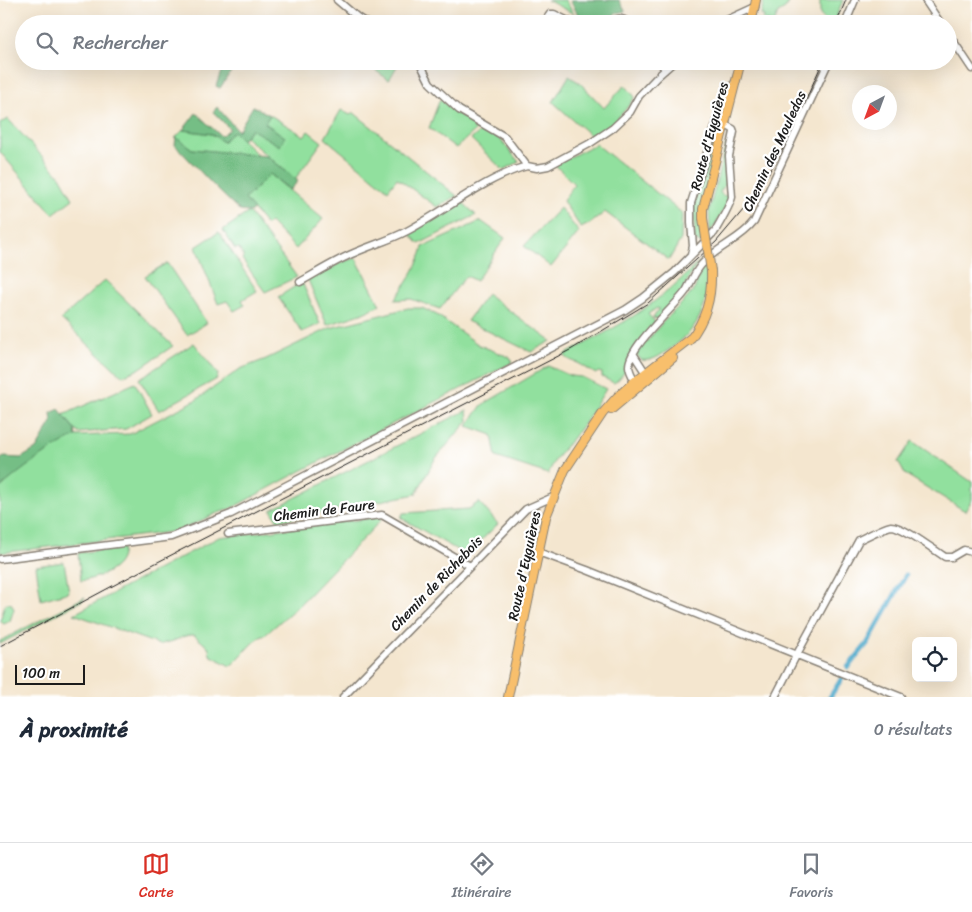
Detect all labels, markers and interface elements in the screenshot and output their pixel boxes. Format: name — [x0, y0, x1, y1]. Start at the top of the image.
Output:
search box — [15, 15, 957, 70]
text: Rechercher — [73, 26, 168, 59]
icon: search — [33, 29, 61, 57]
street label: Route d'Eyguières — [683, 79, 736, 193]
north arrow — [852, 85, 897, 130]
street label: Chemin des Mouledas — [735, 86, 814, 216]
street label: Chemin de Faure — [272, 492, 376, 529]
street label: Route d'Eyguières — [501, 509, 548, 623]
street label: Chemin de Richebois — [384, 529, 489, 637]
map controls — [912, 637, 957, 682]
button: locate — [912, 637, 957, 682]
text: 100 m — [22, 661, 60, 686]
scale bar — [15, 662, 85, 685]
text: À proximité — [20, 711, 128, 749]
text: 0 résultats — [874, 715, 952, 744]
tab: Carte — [139, 850, 174, 905]
tab: Itinéraire — [452, 850, 512, 905]
tab: Favoris — [789, 850, 833, 905]

